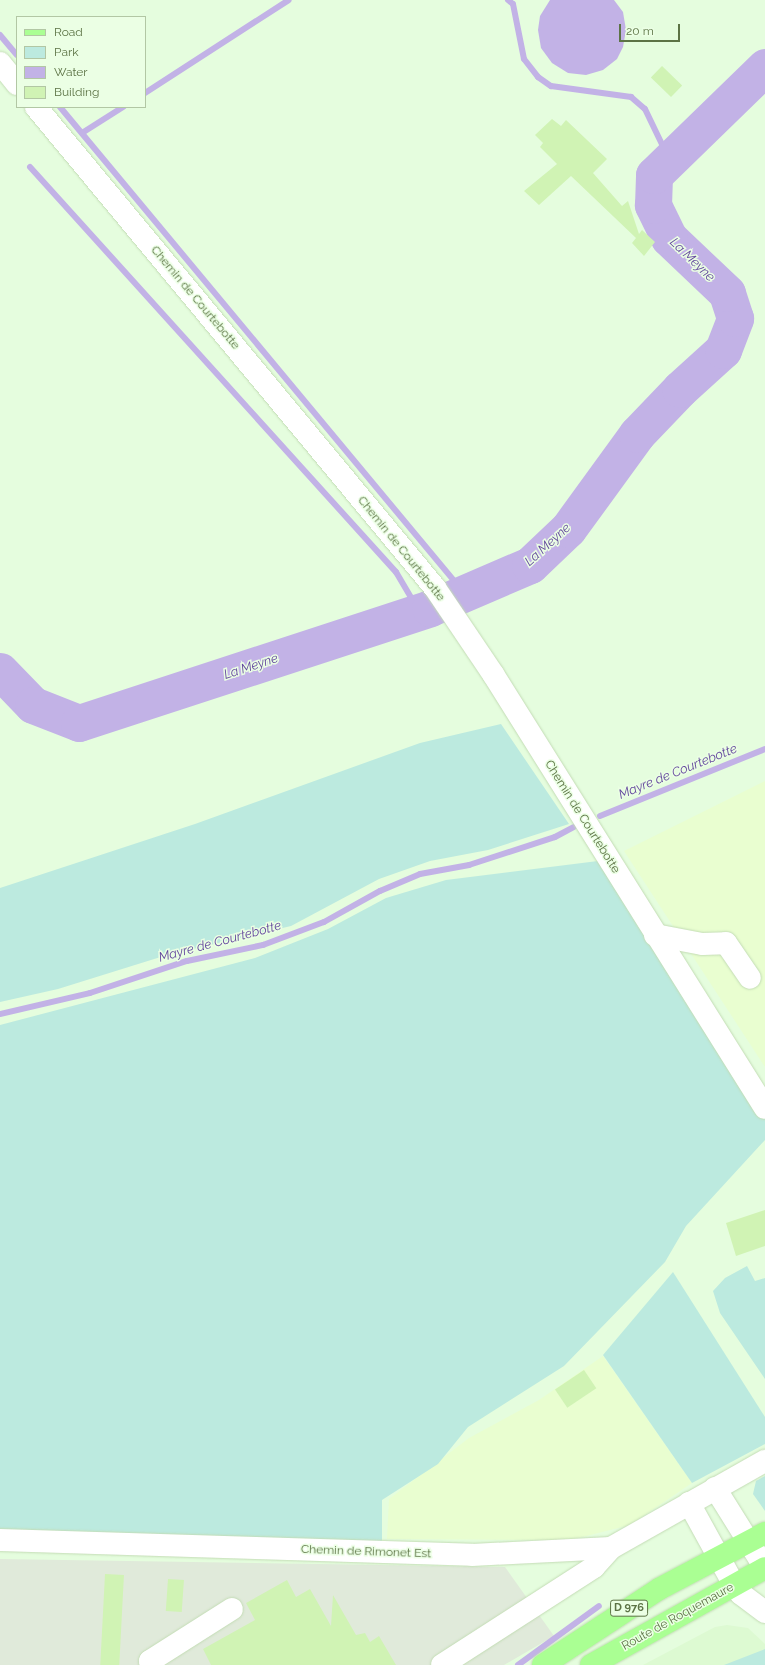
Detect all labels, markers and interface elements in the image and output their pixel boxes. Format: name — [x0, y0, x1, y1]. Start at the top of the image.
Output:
legend — [16, 16, 146, 108]
scale bar — [621, 16, 682, 42]
text: 20 m — [626, 24, 654, 38]
text: Road — [54, 25, 83, 39]
text: Park — [54, 45, 79, 59]
text: Water — [54, 65, 88, 79]
text: Building — [54, 85, 100, 99]
water label: La Meyne — [666, 235, 718, 285]
street label: Chemin de Courtebotte — [147, 243, 243, 353]
street label: Chemin de Courtebotte — [354, 494, 448, 604]
water label: La Meyne — [522, 520, 574, 570]
water label: La Meyne — [222, 651, 280, 683]
water label: Mayre de Courtebotte — [616, 741, 740, 803]
street label: Chemin de Courtebotte — [541, 758, 623, 876]
water label: Mayre de Courtebotte — [157, 918, 283, 966]
street label: Chemin de Rimonet Est — [301, 1543, 431, 1561]
street label: Route de Roquemaure — [620, 1580, 736, 1654]
road number: D 976 — [610, 1599, 648, 1617]

